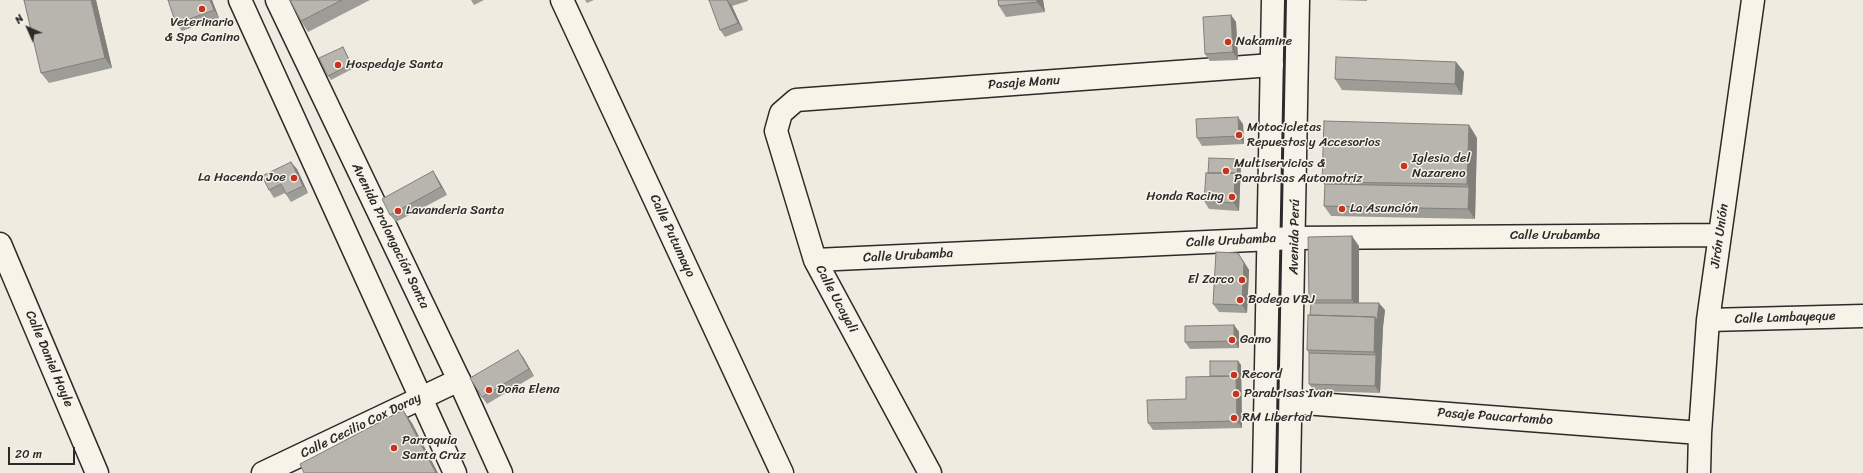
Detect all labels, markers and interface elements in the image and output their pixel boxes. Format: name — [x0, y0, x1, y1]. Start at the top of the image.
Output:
marker: Veterinario & Spa Canino — [197, 4, 207, 14]
north arrow — [8, 8, 48, 48]
text: N — [10, 10, 29, 29]
place label: Veterinario & Spa Canino — [164, 15, 240, 46]
place label: Nakamine — [1236, 34, 1292, 50]
marker: Nakamine — [1223, 37, 1233, 47]
place label: Hospedaje Santa — [346, 57, 443, 73]
marker: Hospedaje Santa — [333, 60, 343, 70]
street label: Pasaje Manu — [988, 73, 1060, 93]
place label: Motocicletas Repuestos y Accesorios — [1247, 120, 1381, 151]
marker: Motocicletas Repuestos y Accesorios — [1234, 130, 1244, 140]
place label: Iglesia del Nazareno — [1412, 151, 1470, 182]
place label: Multiservicios & Parabrisas Automotriz — [1234, 156, 1363, 187]
street label: Avenida Prolongación Santa — [348, 161, 432, 311]
marker: Iglesia del Nazareno — [1399, 161, 1409, 171]
marker: Multiservicios & Parabrisas Automotriz — [1221, 166, 1231, 176]
place label: La Hacenda Joe — [198, 170, 286, 186]
marker: La Hacenda Joe — [289, 173, 299, 183]
place label: Honda Racing — [1146, 189, 1224, 205]
street label: Calle Putumayo — [646, 192, 698, 280]
marker: Honda Racing — [1227, 192, 1237, 202]
street label: Avenida Perú — [1287, 199, 1303, 275]
place label: La Asunción — [1350, 201, 1418, 217]
place label: Lavanderia Santa — [406, 203, 504, 219]
street label: Jirón Unión — [1708, 203, 1732, 269]
marker: La Asunción — [1337, 204, 1347, 214]
marker: Lavanderia Santa — [393, 206, 403, 216]
street label: Calle Urubamba — [1510, 228, 1600, 244]
street label: Calle Urubamba — [1186, 231, 1276, 251]
street label: Calle Urubamba — [863, 246, 953, 266]
street label: Calle Ucayali — [812, 263, 860, 335]
place label: El Zarco — [1188, 272, 1234, 288]
marker: El Zarco — [1237, 275, 1247, 285]
place label: Bodega VBJ — [1248, 292, 1315, 308]
marker: Bodega VBJ — [1235, 295, 1245, 305]
street label: Calle Daniel Hoyle — [22, 308, 76, 410]
street label: Calle Lambayeque — [1734, 308, 1836, 328]
place label: Gamo — [1240, 332, 1271, 348]
marker: Gamo — [1227, 335, 1237, 345]
place label: Record — [1242, 367, 1282, 383]
marker: Record — [1229, 370, 1239, 380]
place label: Doña Elena — [497, 382, 559, 398]
marker: Doña Elena — [484, 385, 494, 395]
place label: Parabrisas Ivan — [1244, 386, 1333, 402]
marker: Parabrisas Ivan — [1231, 389, 1241, 399]
street label: Calle Cecilio Cox Doray — [298, 390, 424, 462]
street label: Pasaje Paucartambo — [1437, 405, 1553, 429]
place label: RM Libertad — [1242, 410, 1312, 426]
marker: RM Libertad — [1229, 413, 1239, 423]
place label: Parroquia Santa Cruz — [402, 433, 466, 464]
scale bar — [10, 439, 77, 465]
text: 20 m — [15, 443, 42, 465]
marker: Parroquia Santa Cruz — [389, 443, 399, 453]

